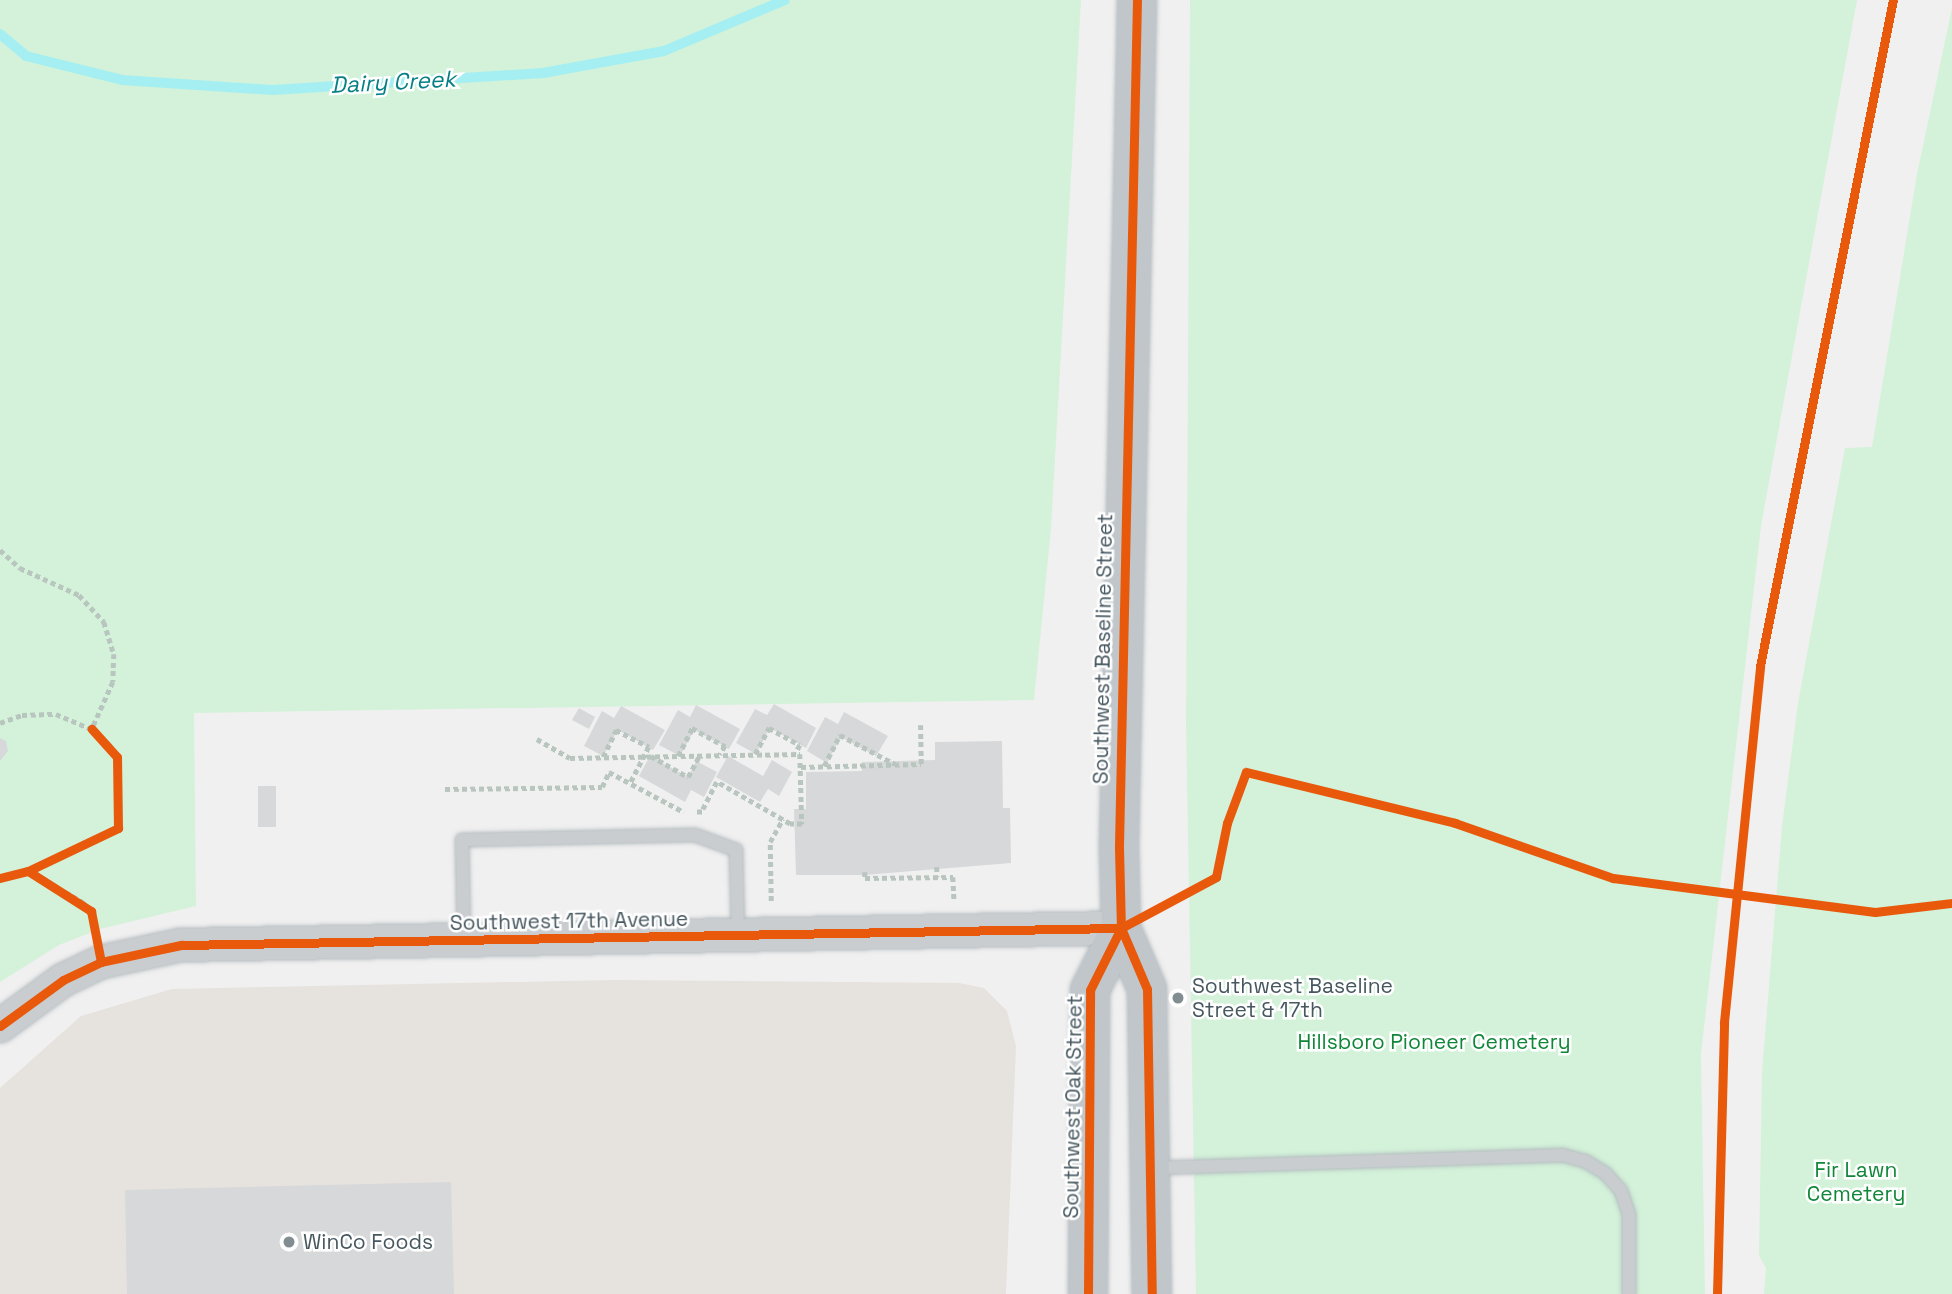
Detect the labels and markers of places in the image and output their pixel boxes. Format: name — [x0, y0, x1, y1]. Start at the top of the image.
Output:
place label: Southwest Baseline Street & 17th — [1192, 973, 1393, 1023]
marker: Southwest Baseline Street & 17th — [1170, 990, 1186, 1006]
place label: WinCo Foods — [303, 1229, 433, 1255]
marker: WinCo Foods — [281, 1234, 297, 1250]

